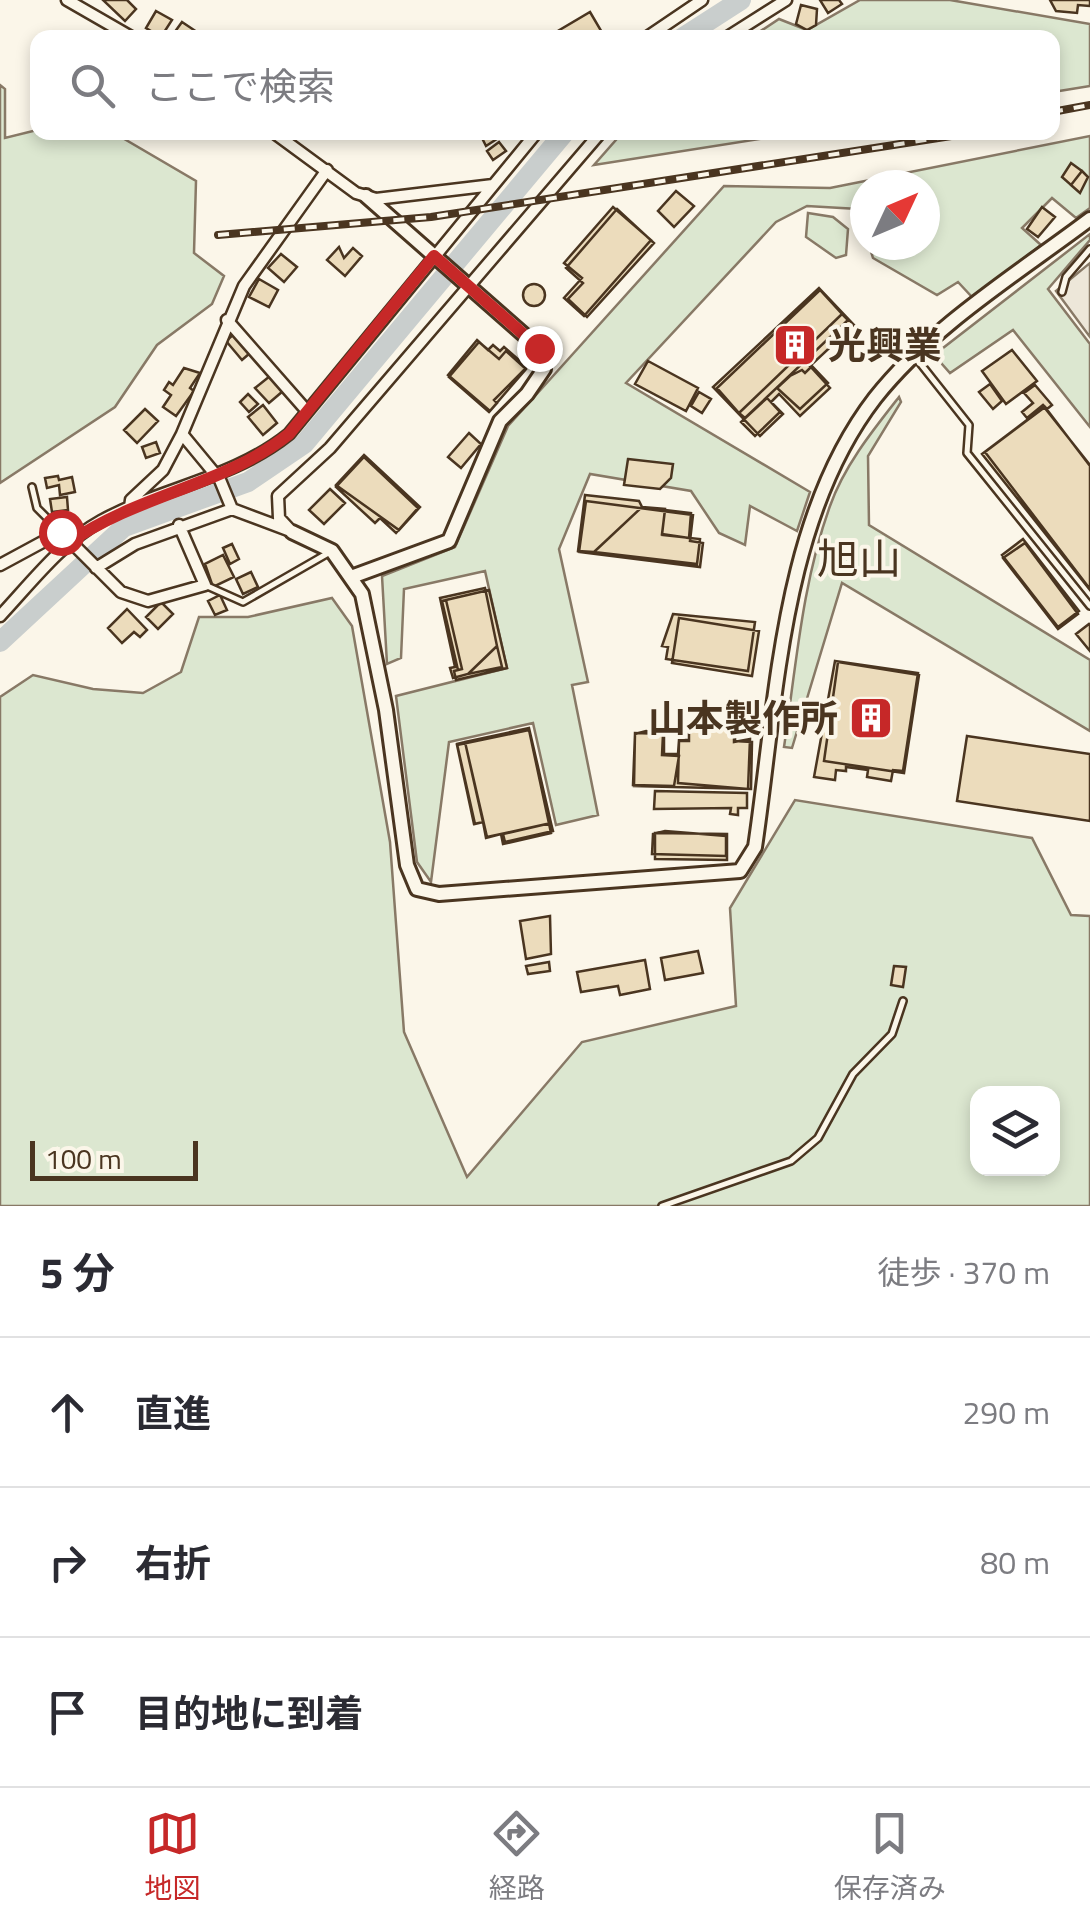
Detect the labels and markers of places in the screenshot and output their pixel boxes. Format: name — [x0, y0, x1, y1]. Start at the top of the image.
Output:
place label: 光興業 — [828, 316, 942, 374]
building icon: 光興業 — [772, 322, 818, 368]
place label: 山本製作所 — [648, 689, 838, 747]
building icon: 山本製作所 — [848, 695, 894, 741]

